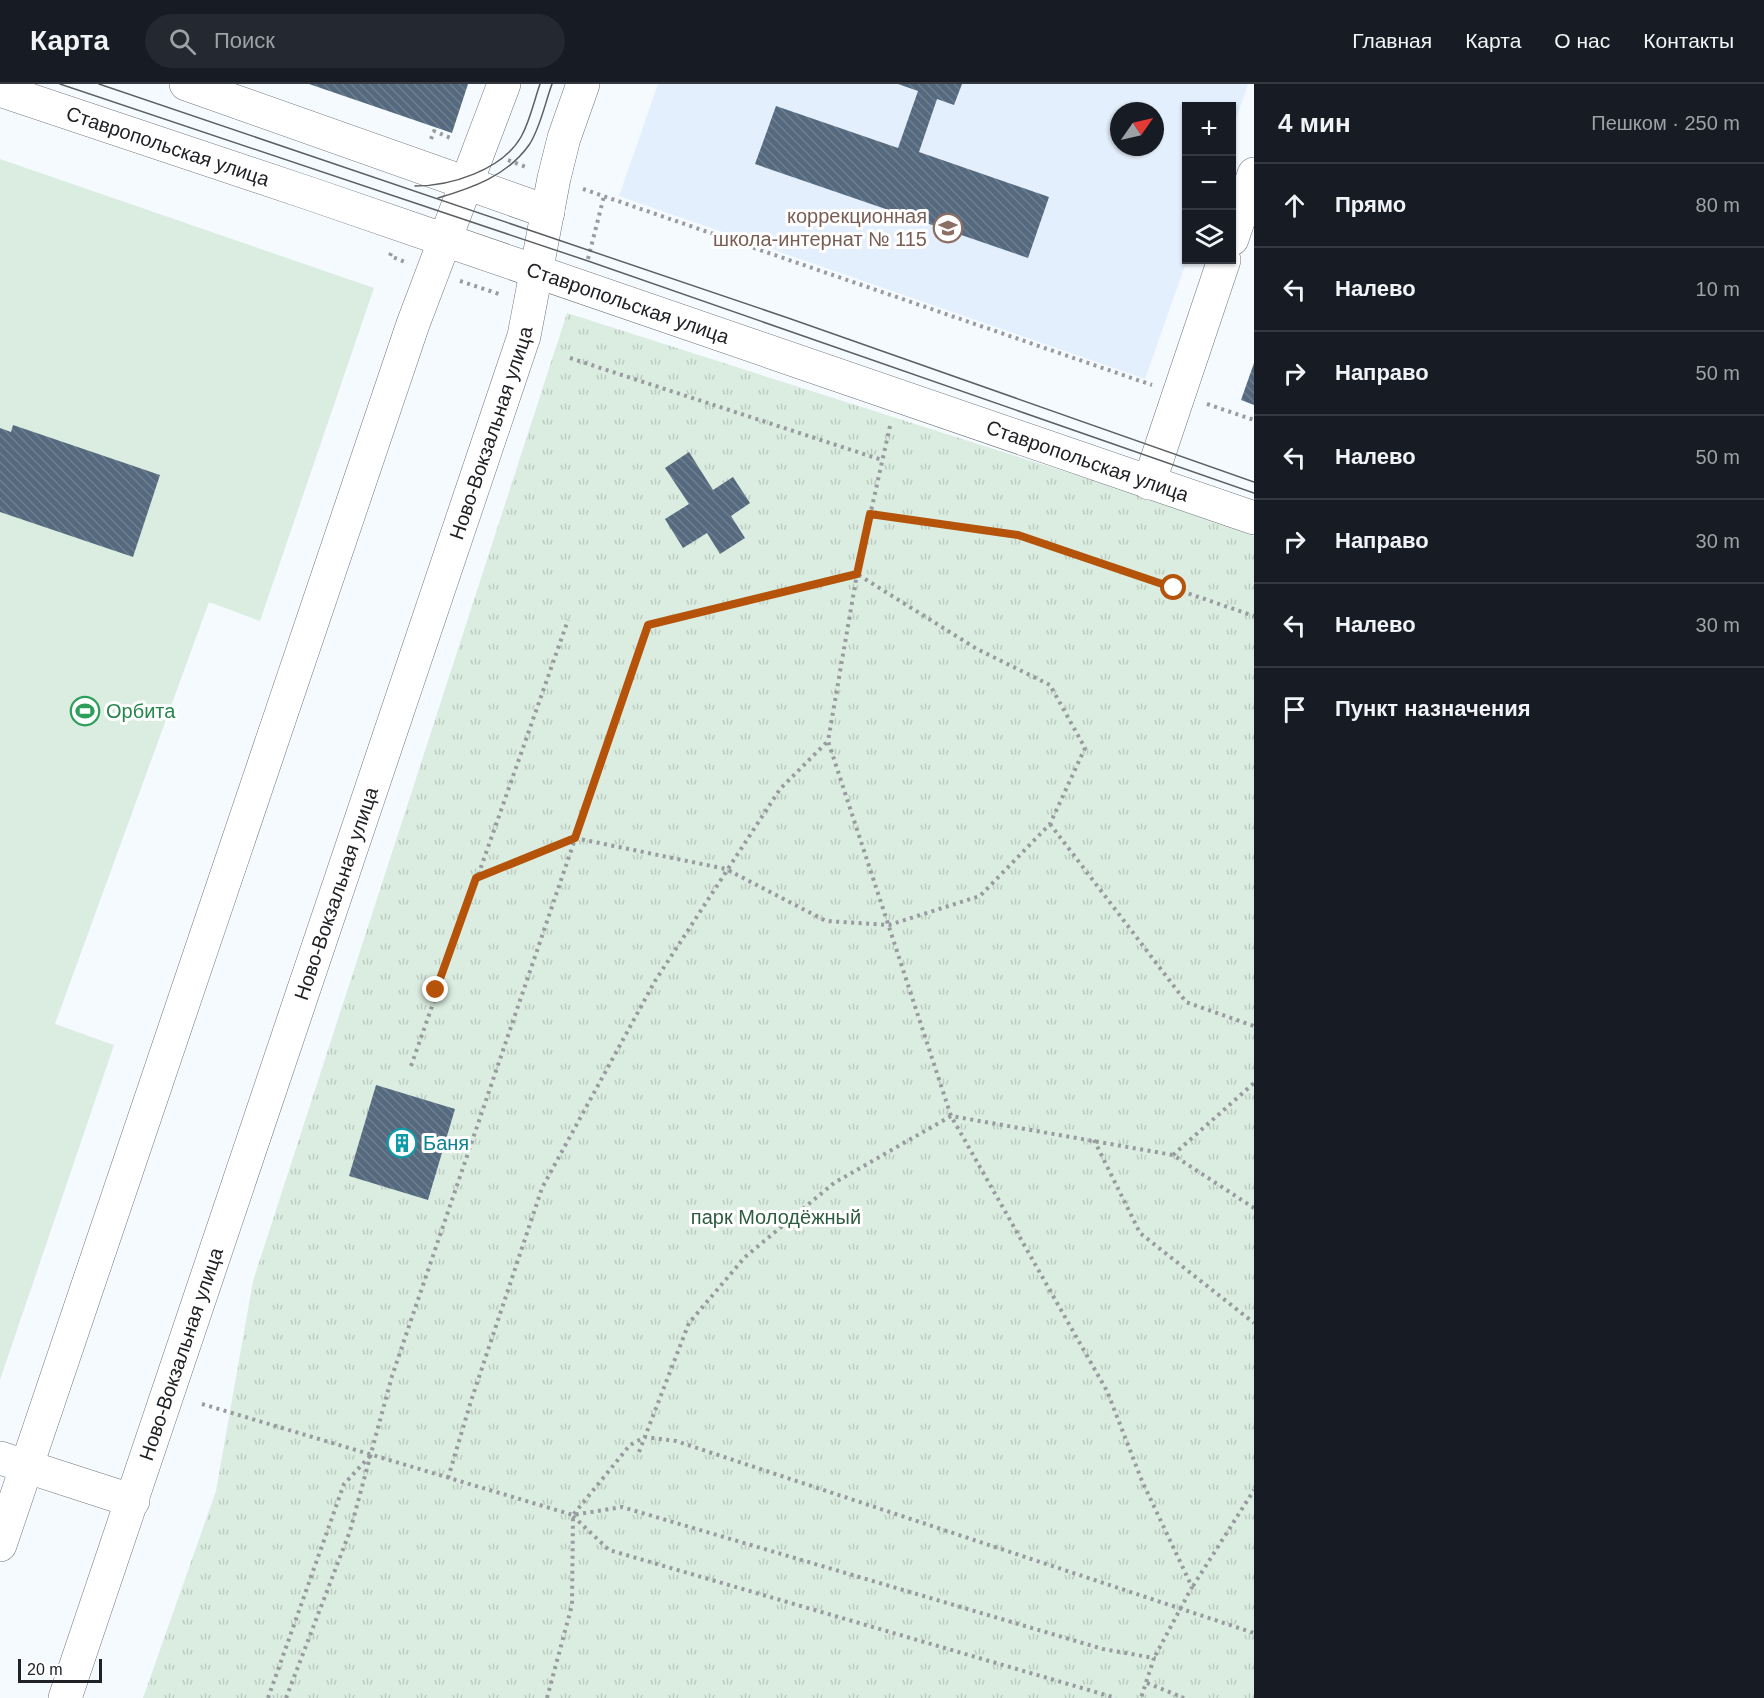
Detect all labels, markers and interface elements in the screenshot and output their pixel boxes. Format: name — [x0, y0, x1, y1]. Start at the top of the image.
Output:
search box — [145, 14, 565, 68]
text: Карта — [30, 25, 109, 56]
icon: search — [166, 25, 199, 58]
text: Поиск — [214, 28, 275, 53]
text: Главная — [1352, 29, 1432, 52]
text: Карта — [1465, 29, 1521, 52]
text: О нас — [1554, 29, 1610, 52]
text: Контакты — [1643, 29, 1734, 52]
street label: Ставропольская улица — [63, 102, 273, 191]
north arrow — [1110, 102, 1164, 156]
map controls — [1182, 102, 1236, 264]
button: + — [1182, 102, 1236, 156]
text: 4 мин — [1278, 108, 1351, 138]
text: Пешком · 250 m — [1591, 112, 1740, 134]
button: − — [1182, 156, 1236, 210]
icon: ahead — [1278, 189, 1311, 222]
text: Прямо — [1335, 192, 1406, 217]
text: 80 m — [1696, 194, 1740, 216]
place label: коррекционная школа-интернат № 115 — [713, 205, 927, 250]
button: layers — [1182, 210, 1236, 264]
school or university icon: коррекционная школа-интернат № 115 — [932, 212, 964, 244]
street label: Ставропольская улица — [524, 258, 733, 348]
icon: left — [1278, 273, 1311, 306]
text: Налево — [1335, 276, 1416, 301]
text: 10 m — [1696, 278, 1740, 300]
street label: Ново-Вокзальная улица — [445, 324, 537, 542]
icon: right — [1278, 357, 1311, 390]
text: Направо — [1335, 360, 1429, 385]
text: 50 m — [1696, 362, 1740, 384]
street label: Ставропольская улица — [983, 416, 1193, 506]
icon: left — [1278, 441, 1311, 474]
text: Налево — [1335, 444, 1416, 469]
text: 50 m — [1696, 446, 1740, 468]
icon: right — [1278, 525, 1311, 558]
text: Направо — [1335, 528, 1429, 553]
text: 30 m — [1696, 530, 1740, 552]
route start — [1160, 574, 1186, 600]
icon: left — [1278, 609, 1311, 642]
text: Налево — [1335, 612, 1416, 637]
text: 30 m — [1696, 614, 1740, 636]
icon: arrive — [1278, 693, 1311, 726]
sports icon: Орбита — [69, 695, 101, 727]
text: Пункт назначения — [1335, 696, 1531, 721]
place label: Орбита — [106, 700, 176, 722]
street label: Ново-Вокзальная улица — [290, 783, 382, 1003]
route end — [422, 976, 448, 1002]
building icon: Баня — [386, 1127, 418, 1159]
place label: Баня — [423, 1132, 469, 1154]
park label: парк Молодёжный — [691, 1206, 861, 1228]
street label: Ново-Вокзальная улица — [135, 1244, 227, 1463]
scale bar — [18, 1656, 102, 1684]
text: 20 m — [27, 1661, 63, 1678]

